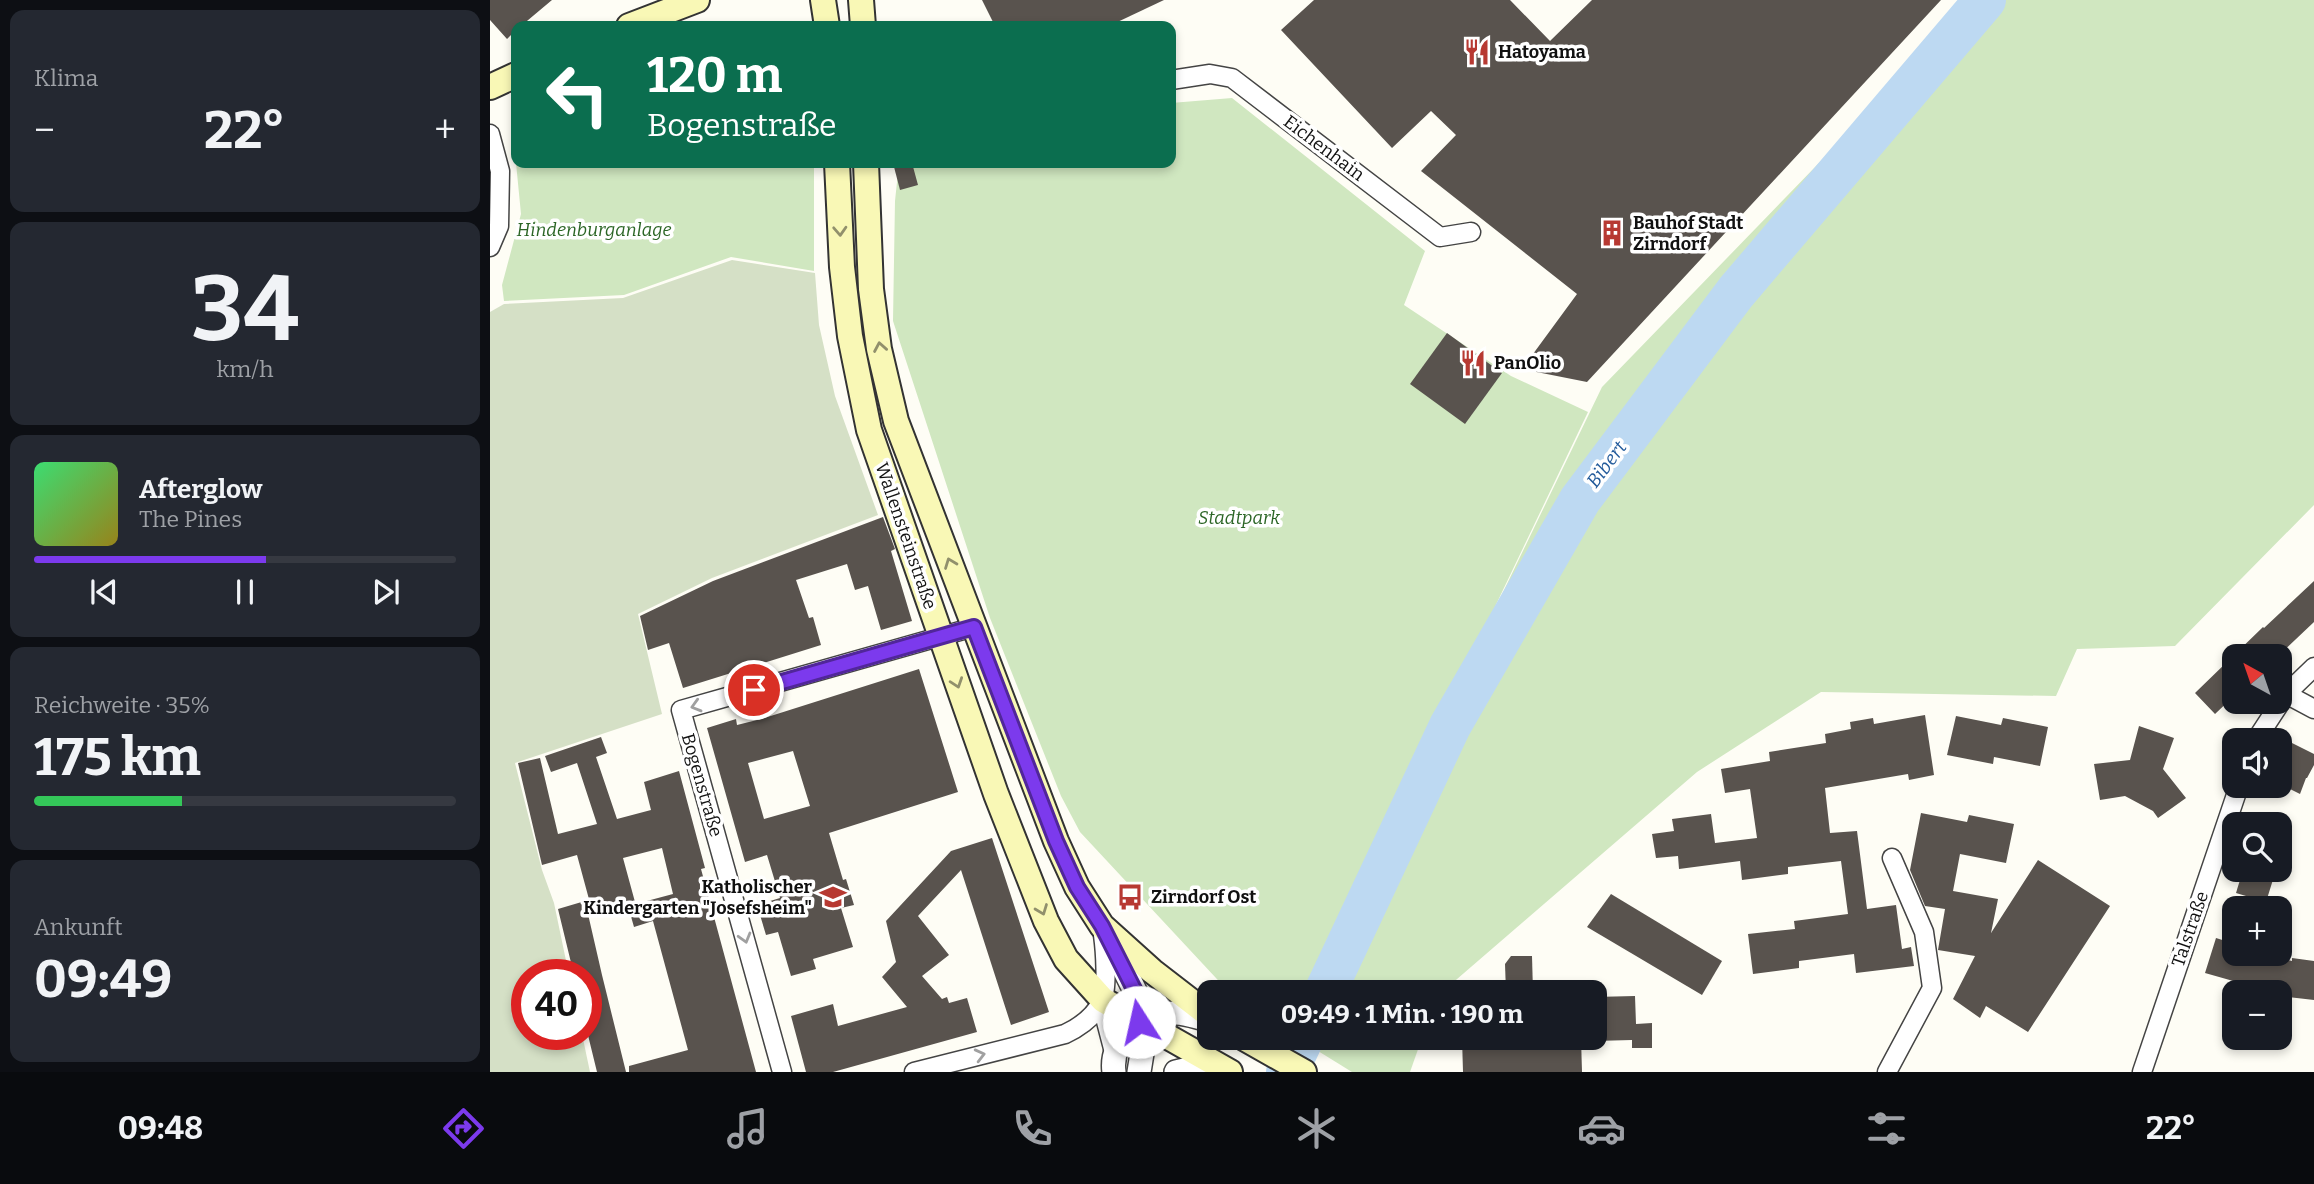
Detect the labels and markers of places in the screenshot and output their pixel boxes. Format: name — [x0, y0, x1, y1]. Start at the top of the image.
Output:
restaurant icon: Hatoyama — [1462, 37, 1492, 67]
place label: Hatoyama — [1498, 41, 1586, 63]
place label: Bauhof Stadt Zirndorf — [1633, 212, 1743, 255]
building icon: Bauhof Stadt Zirndorf — [1597, 218, 1627, 248]
restaurant icon: PanOlio — [1458, 348, 1488, 378]
place label: PanOlio — [1494, 352, 1561, 374]
pin — [724, 660, 784, 720]
place label: Katholischer Kindergarten "Josefsheim" — [583, 876, 813, 919]
school or university icon: Katholischer Kindergarten "Josefsheim" — [818, 882, 848, 912]
bus stop icon: Zirndorf Ost — [1115, 882, 1145, 912]
place label: Zirndorf Ost — [1151, 886, 1256, 908]

